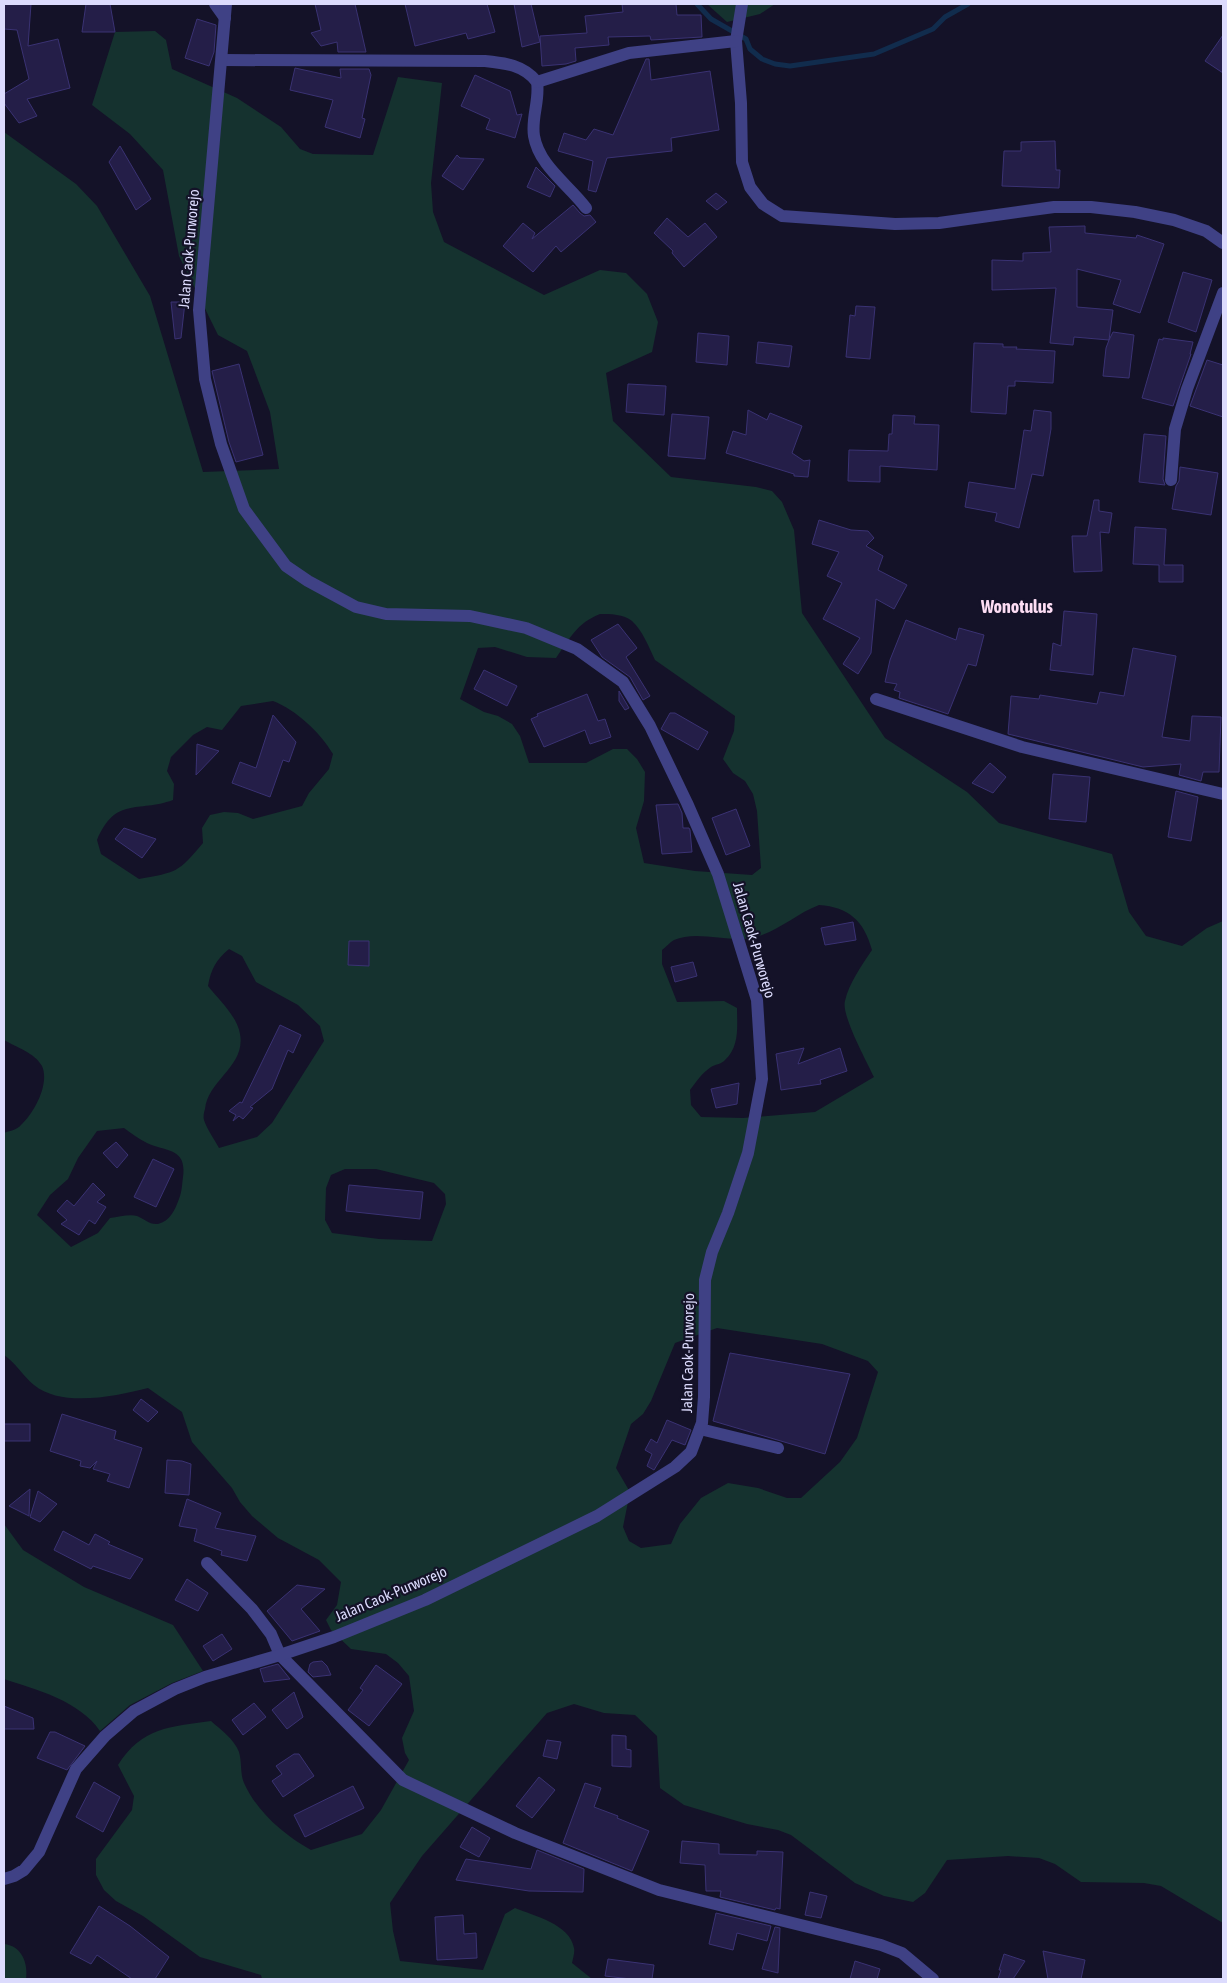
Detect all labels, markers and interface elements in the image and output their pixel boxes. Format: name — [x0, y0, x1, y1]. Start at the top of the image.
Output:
street label: Jalan Caok-Purworejo — [175, 189, 202, 309]
district label: Wonotulus — [980, 596, 1054, 617]
street label: Jalan Caok-Purworejo — [730, 880, 779, 1000]
street label: Jalan Caok-Purworejo — [678, 1293, 697, 1413]
street label: Jalan Caok-Purworejo — [332, 1562, 449, 1625]

